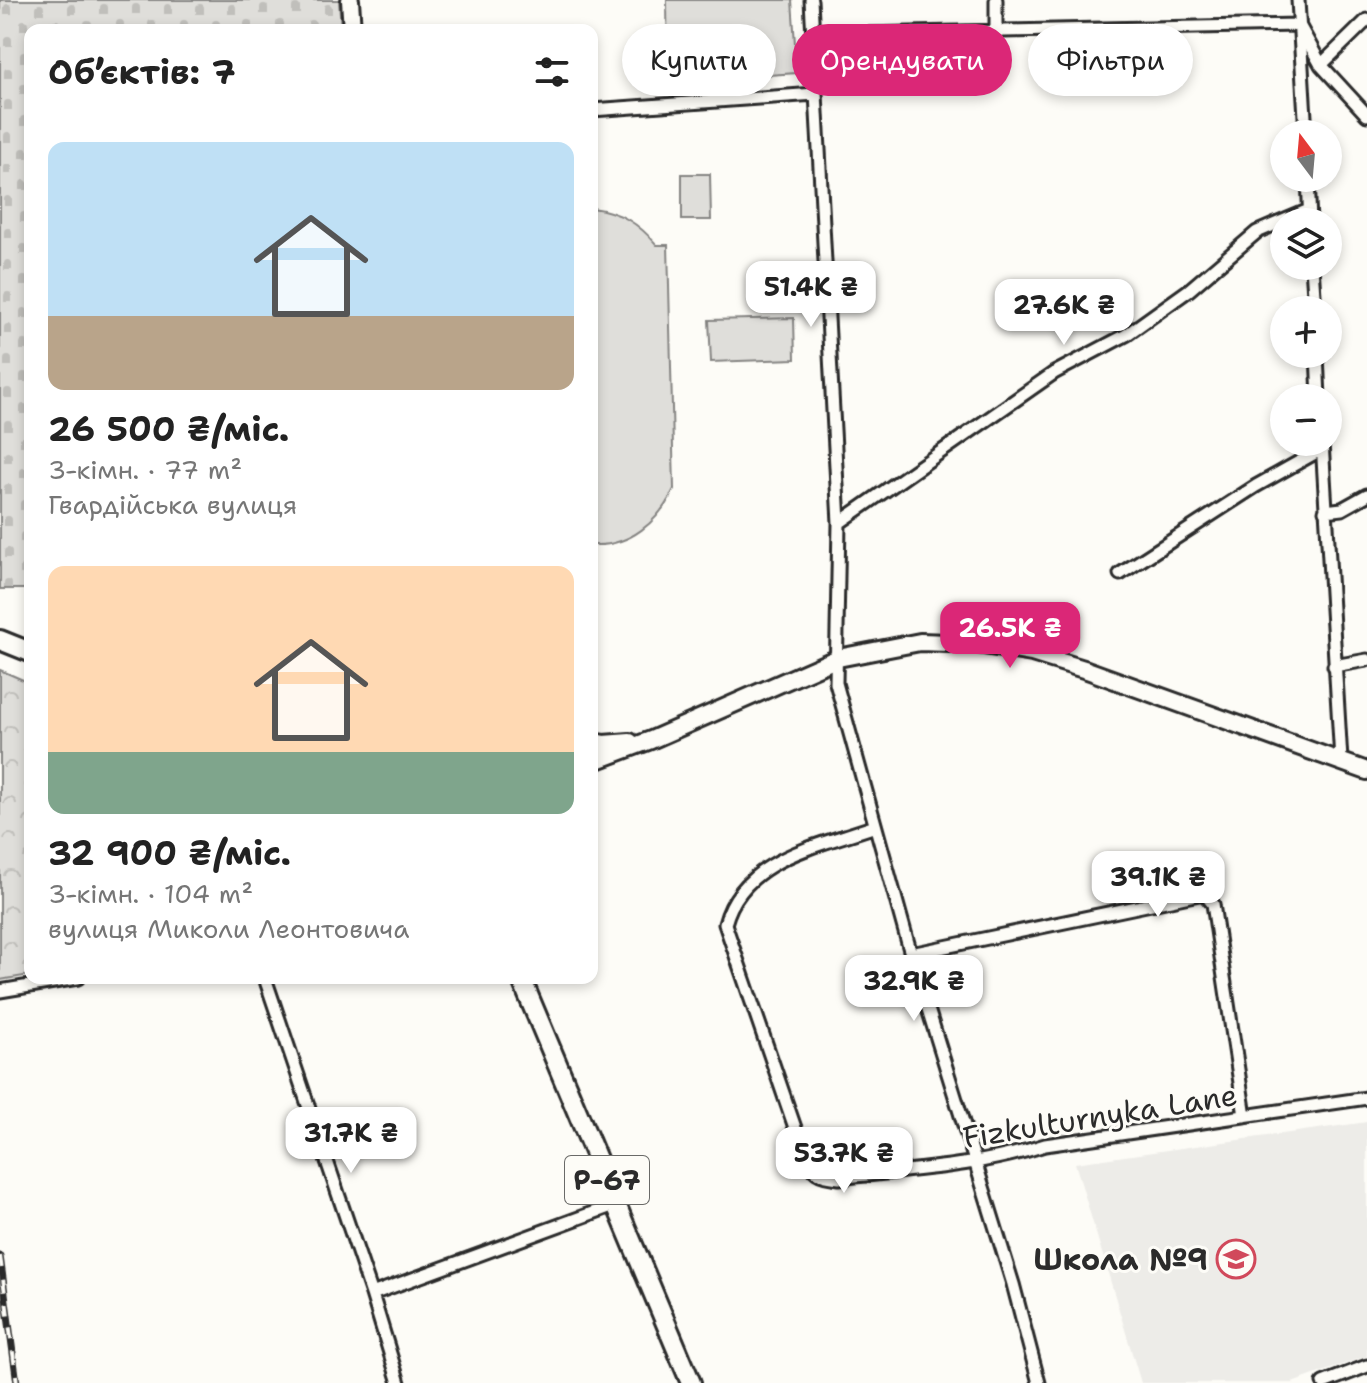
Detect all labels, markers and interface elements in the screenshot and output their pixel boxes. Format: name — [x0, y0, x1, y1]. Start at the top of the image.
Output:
chip: Купити — [622, 24, 776, 96]
chip: Орендувати — [792, 24, 1012, 96]
chip: Фільтри — [1028, 24, 1193, 96]
text: Об’єктів: 7 — [48, 49, 236, 95]
icon: filters — [530, 50, 574, 94]
north arrow — [1270, 120, 1342, 192]
map controls — [1270, 120, 1342, 456]
icon: home — [239, 194, 383, 338]
button: layers — [1270, 208, 1342, 280]
pin: 51.4K ₴ — [737, 261, 885, 329]
text: 51.4K ₴ — [764, 269, 858, 304]
pin: 27.6K ₴ — [990, 279, 1138, 347]
text: 27.6K ₴ — [1013, 287, 1115, 322]
button: + — [1270, 296, 1342, 368]
button: − — [1270, 384, 1342, 456]
text: 26 500 ₴/міс. — [48, 406, 289, 452]
text: 3-кімн. · 77 m² — [48, 452, 242, 487]
text: Гвардійська вулиця — [48, 487, 297, 522]
pin: 26.5K ₴ — [936, 602, 1084, 670]
text: 26.5K ₴ — [958, 610, 1062, 645]
icon: home — [239, 618, 383, 762]
text: 32 900 ₴/міс. — [48, 830, 291, 876]
pin: 39.1K ₴ — [1084, 851, 1232, 919]
text: 39.1K ₴ — [1110, 859, 1206, 894]
text: 3-кімн. · 104 m² — [48, 876, 253, 911]
text: вулиця Миколи Леонтовича — [48, 911, 409, 946]
pin: 32.9K ₴ — [840, 955, 988, 1023]
text: 32.9K ₴ — [863, 963, 965, 998]
street label: Fizkulturnyka Lane — [960, 1074, 1240, 1158]
pin: 31.7K ₴ — [277, 1107, 425, 1175]
text: 31.7K ₴ — [304, 1115, 398, 1150]
pin: 53.7K ₴ — [770, 1127, 918, 1195]
text: 53.7K ₴ — [794, 1135, 894, 1170]
road number: Р-67 — [565, 1156, 649, 1204]
school or university icon: Школа №9 — [1215, 1238, 1257, 1280]
place label: Школа №9 — [1033, 1239, 1208, 1280]

